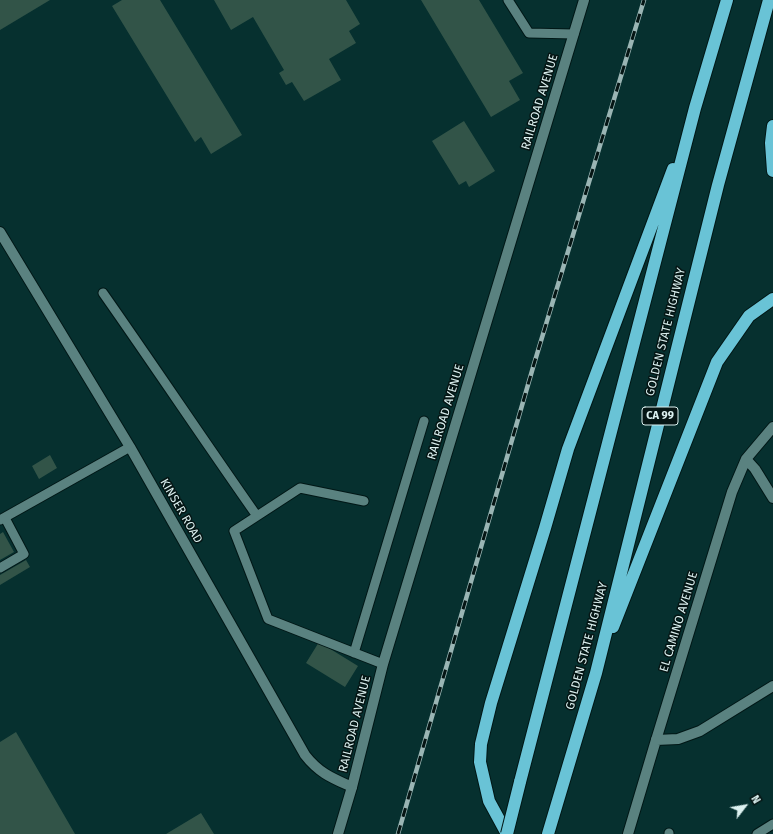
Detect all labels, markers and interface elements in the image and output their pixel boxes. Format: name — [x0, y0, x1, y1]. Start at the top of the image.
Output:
street label: RAILROAD AVENUE — [519, 52, 561, 152]
street label: GOLDEN STATE HIGHWAY — [643, 266, 689, 398]
street label: RAILROAD AVENUE — [425, 362, 467, 462]
road number: CA 99 — [642, 407, 678, 425]
street label: KINSER ROAD — [157, 476, 205, 546]
street label: EL CAMINO AVENUE — [657, 570, 701, 674]
street label: GOLDEN STATE HIGHWAY — [563, 581, 611, 711]
street label: RAILROAD AVENUE — [336, 674, 374, 774]
north arrow — [725, 786, 765, 826]
text: N — [748, 793, 763, 806]

